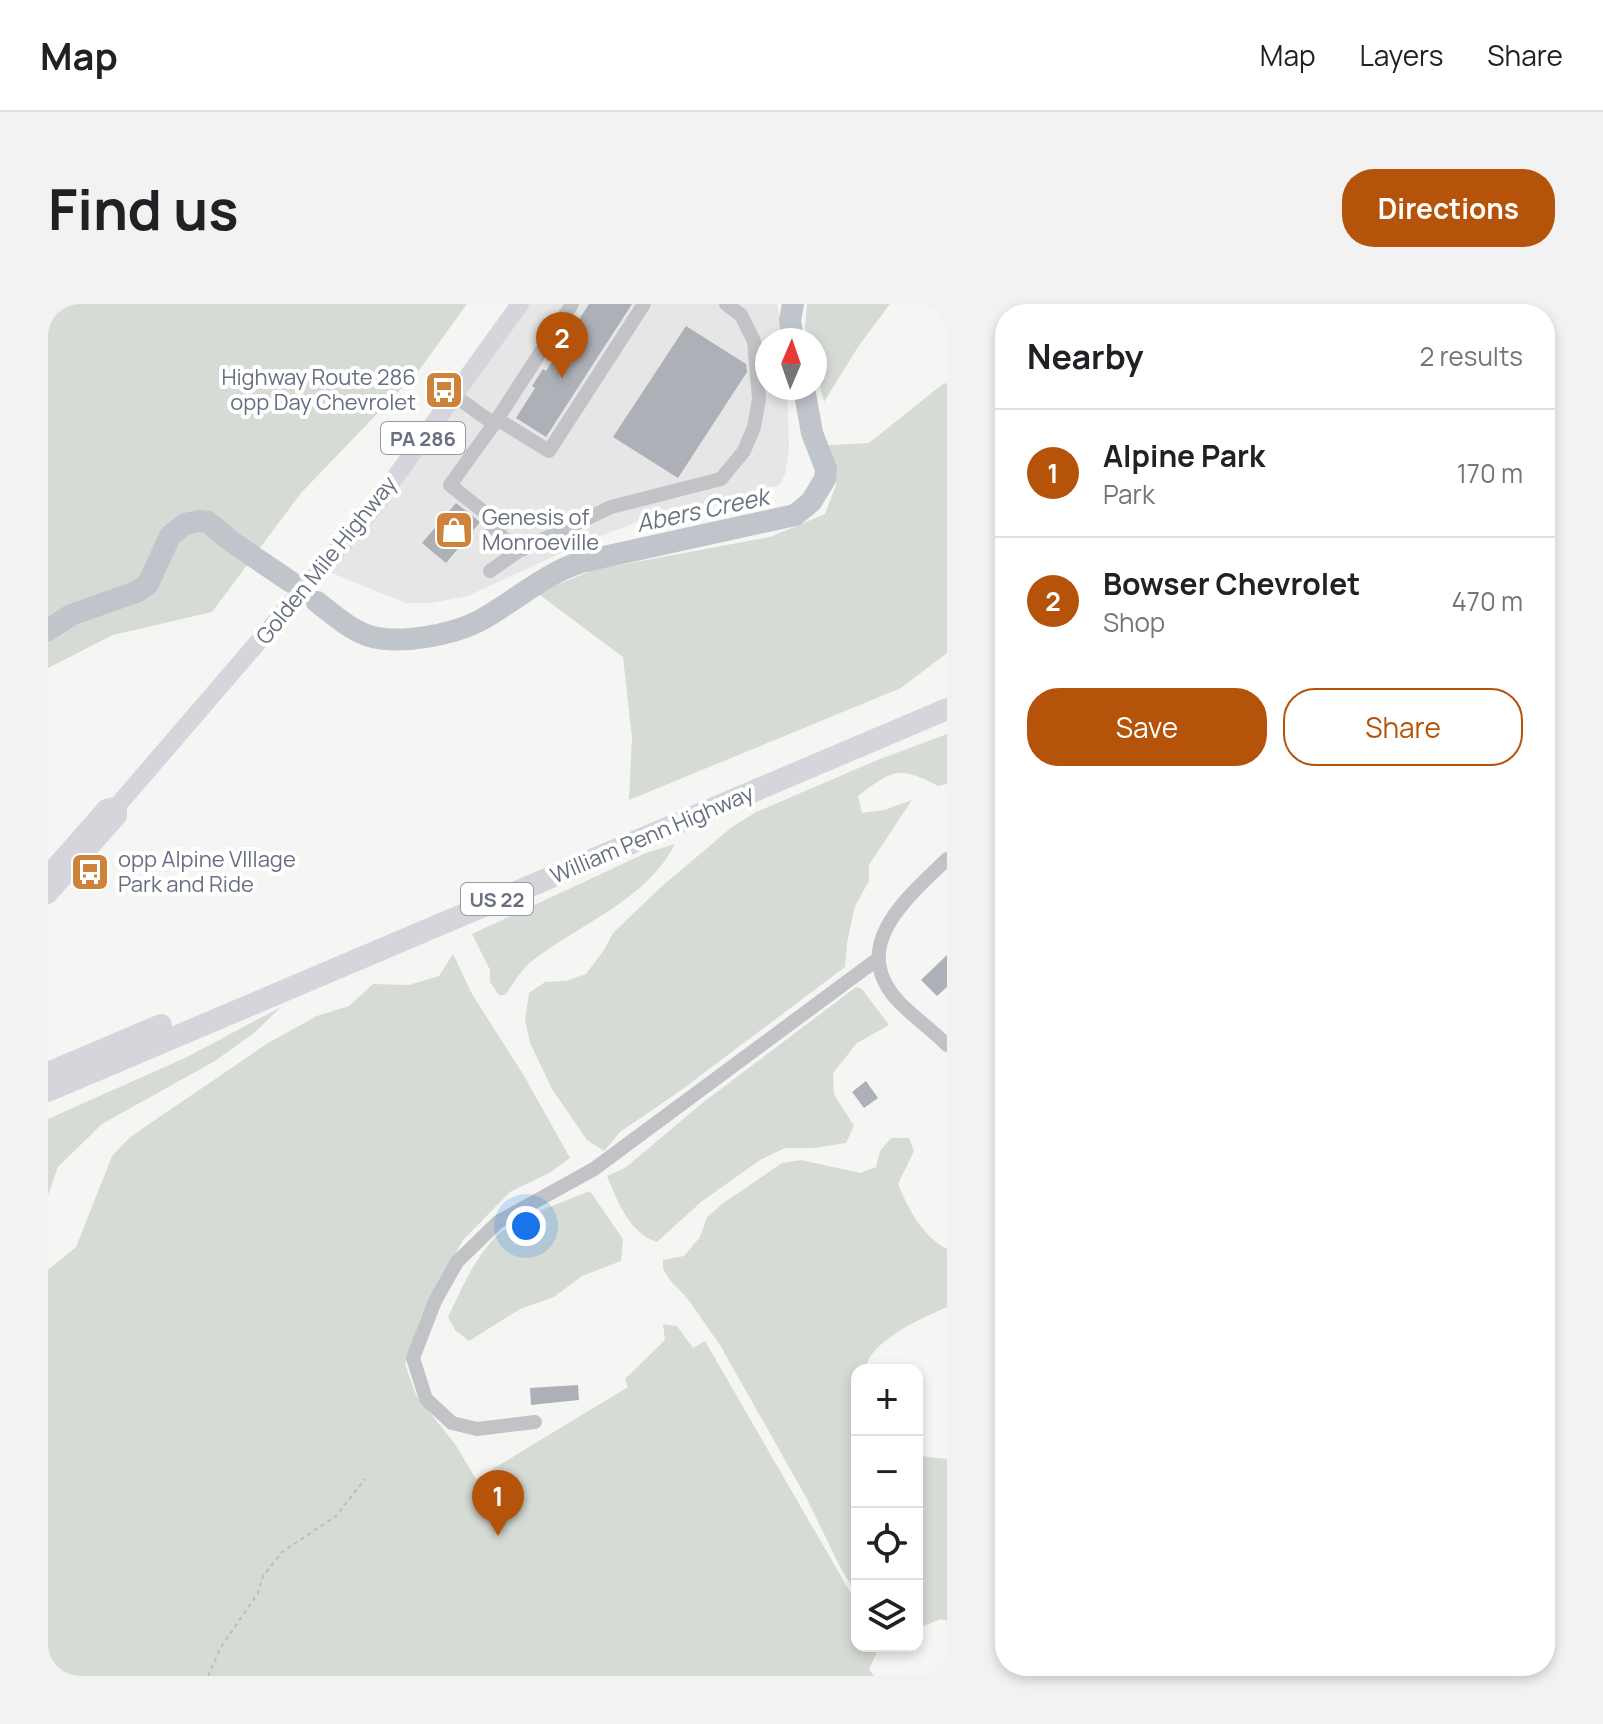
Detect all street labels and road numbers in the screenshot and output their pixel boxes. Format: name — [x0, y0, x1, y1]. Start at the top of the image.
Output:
road number: PA 286 — [381, 422, 465, 454]
street label: Golden Mile Highway — [249, 469, 403, 650]
street label: William Penn Highway — [546, 777, 759, 890]
road number: US 22 — [461, 883, 533, 915]

